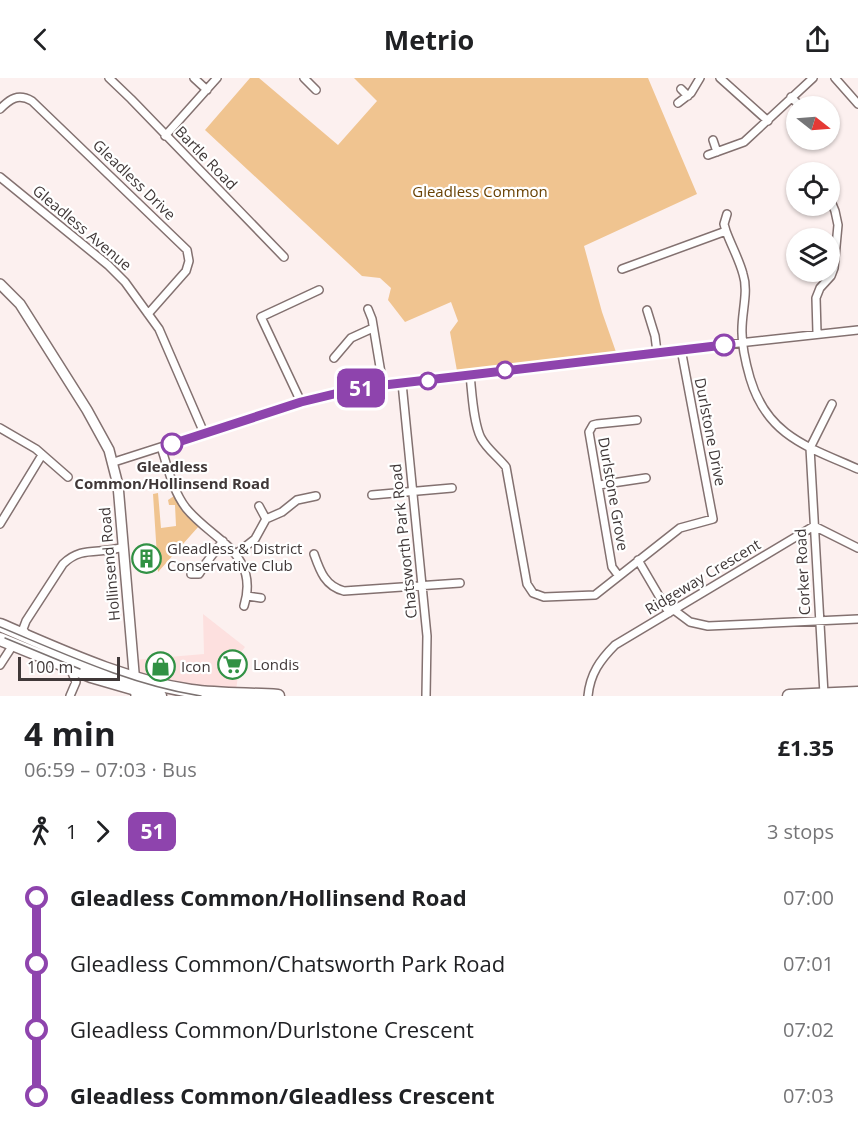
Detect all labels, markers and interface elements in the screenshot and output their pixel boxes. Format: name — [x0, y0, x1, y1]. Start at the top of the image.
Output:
text: Metrio — [384, 21, 474, 58]
icon: back — [24, 23, 57, 56]
icon: share — [801, 23, 834, 56]
north arrow — [786, 96, 840, 150]
map controls — [786, 96, 840, 282]
street label: Bartle Road — [171, 121, 242, 194]
street label: Gleadless Drive — [89, 135, 180, 224]
button: locate — [786, 162, 840, 216]
street label: Gleadless Avenue — [29, 180, 136, 275]
park label: Gleadless Common — [412, 181, 548, 201]
button: layers — [786, 228, 840, 282]
unlabelled marker — [713, 334, 735, 356]
unlabelled marker — [496, 361, 514, 379]
line badge: 51 — [334, 368, 388, 408]
unlabelled marker — [419, 372, 437, 390]
text: 51 — [349, 374, 373, 402]
street label: Durlstone Drive — [691, 376, 731, 488]
marker: Gleadless Common/Hollinsend Road — [161, 433, 183, 455]
street label: Durlstone Grove — [594, 435, 634, 552]
place label: Gleadless Common/Hollinsend Road — [74, 456, 270, 493]
street label: Chatsworth Park Road — [385, 463, 421, 620]
street label: Hollinsend Road — [94, 506, 124, 622]
street label: Corker Road — [790, 528, 814, 616]
street label: Ridgeway Crescent — [641, 534, 764, 619]
place label: Gleadless & District Conservative Club — [167, 538, 302, 575]
building icon: Gleadless & District Conservative Club — [130, 542, 162, 574]
supermarket icon: Londis — [216, 649, 248, 681]
shop icon: Icon — [144, 651, 176, 683]
scale bar — [18, 654, 120, 682]
place label: Londis — [253, 654, 299, 674]
text: 100 m — [27, 656, 73, 678]
place label: Icon — [181, 656, 211, 676]
text: 4 min — [24, 711, 116, 756]
text: £1.35 — [777, 732, 834, 762]
text: 06:59 – 07:03 · Bus — [24, 756, 197, 783]
icon: walk — [24, 815, 57, 848]
icon: forward — [86, 815, 119, 848]
text: 51 — [140, 817, 164, 845]
text: 1 — [66, 818, 77, 845]
text: 3 stops — [767, 818, 834, 845]
text: Gleadless Common/Hollinsend Road — [70, 882, 467, 912]
text: 07:00 — [783, 884, 834, 911]
text: Gleadless Common/Chatsworth Park Road — [70, 948, 505, 978]
text: 07:01 — [783, 950, 834, 977]
text: Gleadless Common/Durlstone Crescent — [70, 1014, 474, 1044]
text: 07:02 — [783, 1016, 834, 1043]
text: Gleadless Common/Gleadless Crescent — [70, 1080, 495, 1110]
text: 07:03 — [783, 1082, 834, 1109]

